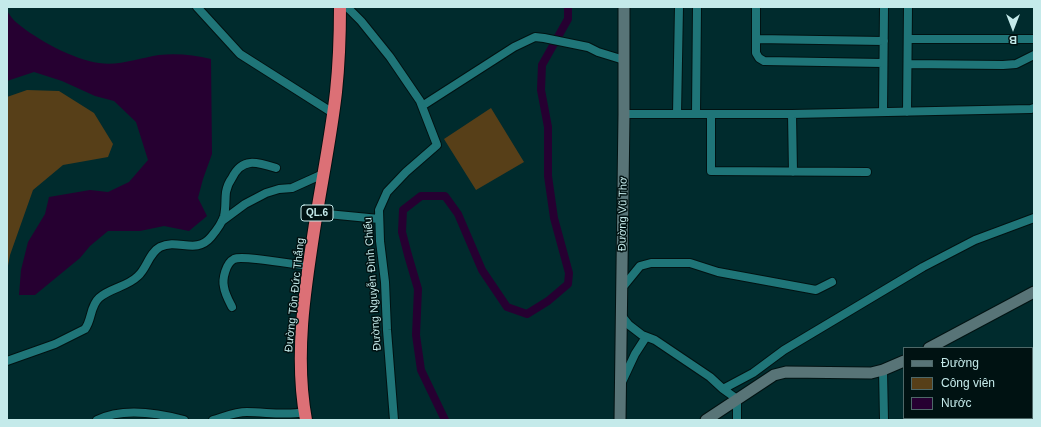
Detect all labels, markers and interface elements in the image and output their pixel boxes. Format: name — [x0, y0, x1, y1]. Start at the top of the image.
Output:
north arrow — [993, 8, 1033, 48]
text: B — [1009, 34, 1017, 46]
street label: Đường Vũ Thơ — [616, 177, 630, 251]
road number: QL.6 — [301, 205, 333, 221]
street label: Đường Nguyễn Đình Chiểu — [362, 217, 384, 351]
street label: Đường Tôn Đức Thắng — [282, 237, 308, 353]
legend — [903, 347, 1033, 419]
text: Đường — [941, 356, 979, 370]
text: Công viên — [941, 376, 995, 390]
text: Nước — [941, 396, 972, 410]

